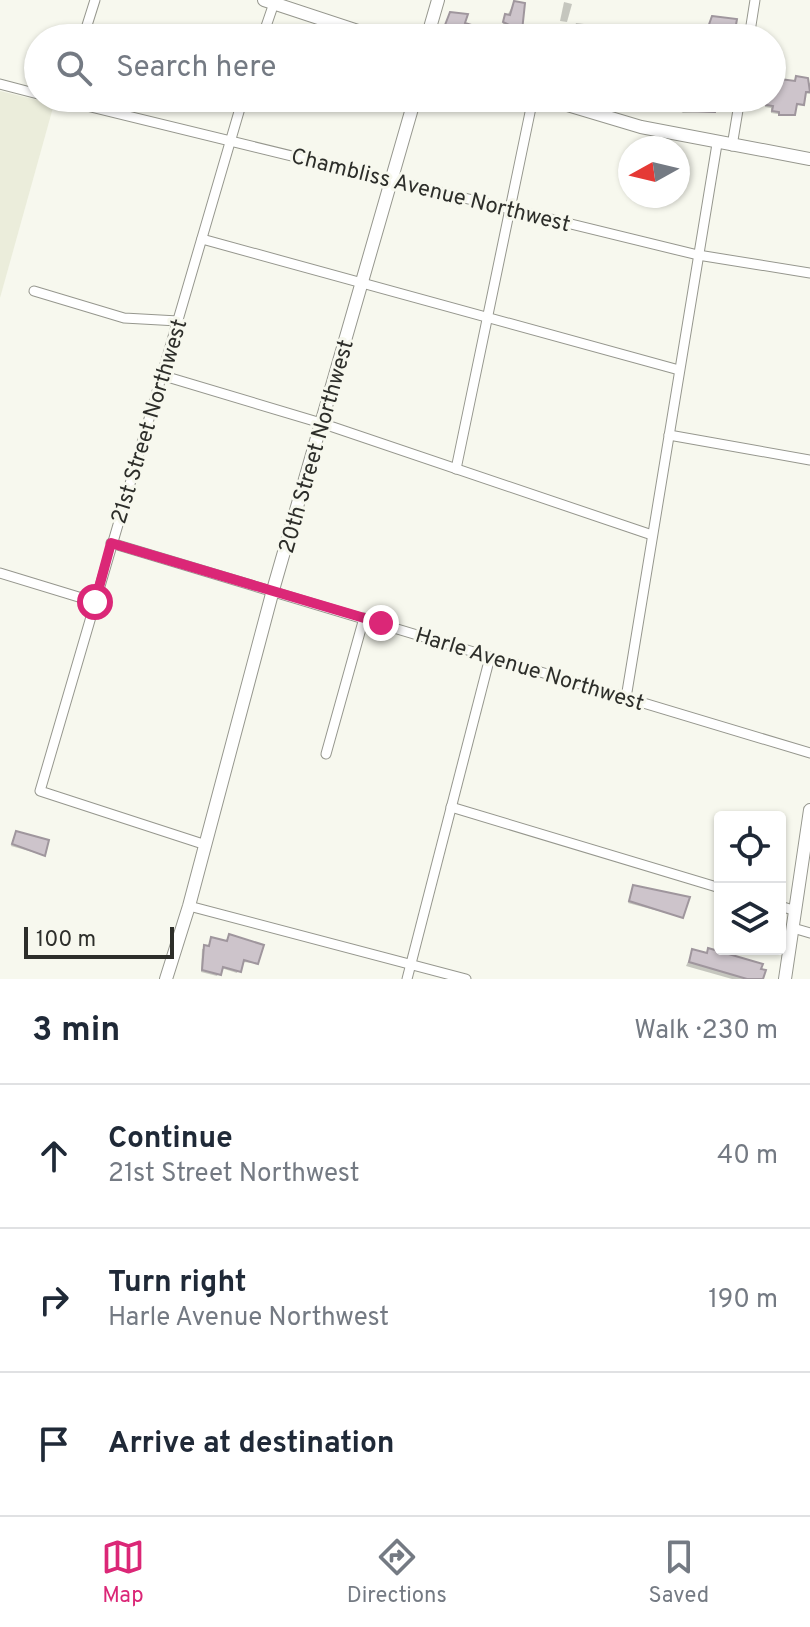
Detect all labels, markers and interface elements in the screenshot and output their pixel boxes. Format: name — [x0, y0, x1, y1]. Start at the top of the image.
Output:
search box — [24, 24, 786, 112]
icon: search — [52, 46, 96, 90]
text: Search here — [116, 50, 276, 87]
north arrow — [618, 136, 690, 208]
street label: Chambliss Avenue Northwest — [288, 144, 573, 239]
street label: 21st Street Northwest — [106, 316, 194, 527]
street label: 20th Street Northwest — [274, 337, 361, 557]
route start — [77, 584, 113, 620]
route end — [363, 605, 399, 641]
street label: Harle Avenue Northwest — [412, 623, 647, 718]
map controls — [714, 811, 786, 955]
button: locate — [714, 811, 786, 883]
button: layers — [714, 883, 786, 955]
scale bar — [24, 923, 174, 959]
text: 100 m — [36, 927, 96, 954]
text: 3 min — [32, 1010, 120, 1053]
text: Walk · 230 m — [634, 1015, 778, 1048]
text: Continue — [108, 1121, 233, 1158]
icon: ahead — [32, 1134, 76, 1178]
text: 40 m — [717, 1140, 778, 1173]
text: 21st Street Northwest — [108, 1158, 360, 1191]
text: Turn right — [108, 1265, 246, 1302]
icon: right — [32, 1278, 76, 1322]
text: 190 m — [708, 1284, 778, 1317]
text: Harle Avenue Northwest — [108, 1302, 389, 1335]
icon: arrive — [32, 1422, 76, 1466]
text: Arrive at destination — [108, 1426, 394, 1463]
tab: Map — [101, 1535, 145, 1610]
tab: Directions — [347, 1535, 447, 1610]
tab: Saved — [649, 1535, 709, 1610]

